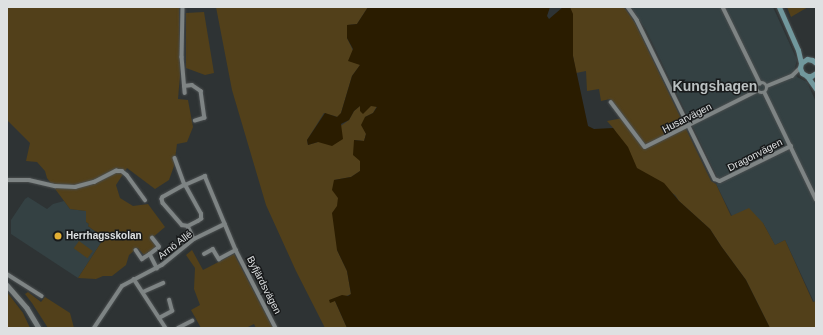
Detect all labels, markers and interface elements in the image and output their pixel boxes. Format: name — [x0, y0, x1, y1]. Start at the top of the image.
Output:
district label: Kungshagen — [673, 78, 757, 94]
street label: Husarvägen — [660, 100, 714, 136]
street label: Dragonvägen — [726, 136, 784, 174]
street label: Arnö Allé — [155, 228, 195, 262]
place label: Herrhagsskolan — [66, 230, 142, 242]
marker: Herrhagsskolan — [53, 231, 63, 241]
street label: Byfjärdsvägen — [244, 254, 284, 316]

